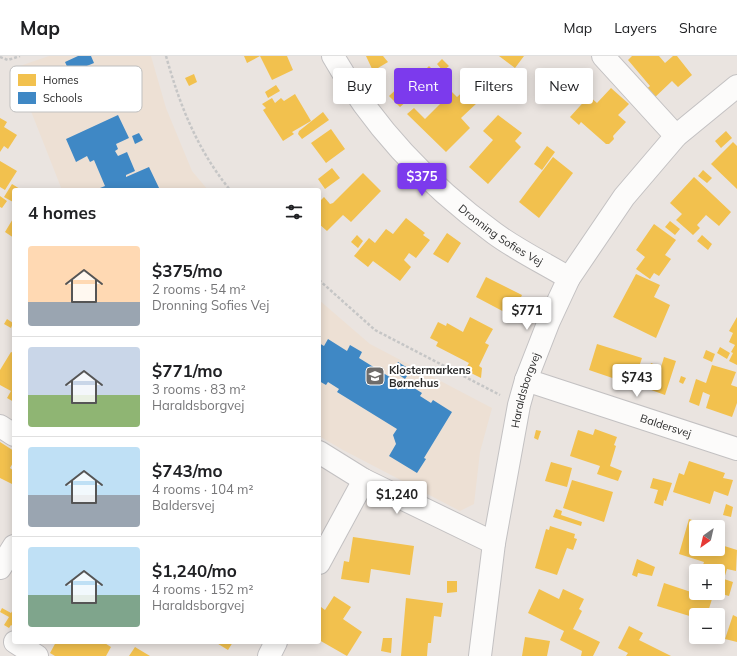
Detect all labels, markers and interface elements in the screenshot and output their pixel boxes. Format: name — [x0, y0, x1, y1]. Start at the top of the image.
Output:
text: Map — [20, 16, 60, 40]
text: Map — [563, 19, 592, 37]
text: Layers — [614, 19, 657, 37]
text: Share — [679, 19, 717, 37]
legend — [10, 66, 142, 112]
chip: Buy — [333, 68, 386, 104]
chip: Rent — [394, 68, 452, 104]
chip: Filters — [460, 68, 527, 104]
chip: New — [535, 68, 593, 104]
text: Homes — [43, 73, 79, 87]
text: Schools — [43, 91, 82, 105]
pin: $375 — [398, 163, 446, 197]
text: $375 — [406, 168, 438, 184]
icon: filters — [283, 201, 305, 223]
street label: Dronning Sofies Vej — [456, 201, 545, 269]
text: 4 homes — [28, 202, 96, 223]
text: $375/mo — [152, 260, 223, 281]
icon: home — [60, 262, 108, 310]
text: 2 rooms · 54 m² — [152, 281, 246, 297]
text: Dronning Sofies Vej — [152, 297, 269, 313]
pin: $771 — [503, 297, 551, 331]
text: $771 — [511, 302, 543, 318]
street label: Haraldsborgvej — [508, 350, 543, 429]
text: $771/mo — [152, 360, 223, 381]
icon: home — [60, 363, 108, 411]
place label: Klostermarkens Børnehus — [389, 363, 471, 390]
pin: $743 — [613, 364, 661, 398]
school or university icon: Klostermarkens Børnehus — [364, 365, 386, 387]
text: $743 — [621, 369, 653, 385]
text: 3 rooms · 83 m² — [152, 381, 246, 397]
text: Haraldsborgvej — [152, 397, 244, 413]
street label: Baldersvej — [638, 411, 693, 441]
text: $743/mo — [152, 460, 223, 481]
icon: home — [60, 463, 108, 511]
text: 4 rooms · 104 m² — [152, 481, 253, 497]
pin: $1,240 — [364, 481, 430, 515]
text: $1,240 — [376, 486, 418, 502]
text: Baldersvej — [152, 497, 215, 513]
north arrow — [689, 520, 725, 556]
map controls — [689, 520, 725, 644]
text: $1,240/mo — [152, 560, 237, 581]
icon: home — [60, 563, 108, 611]
button: + — [689, 564, 725, 600]
text: 4 rooms · 152 m² — [152, 581, 253, 597]
text: Haraldsborgvej — [152, 597, 244, 613]
button: − — [689, 608, 725, 644]

